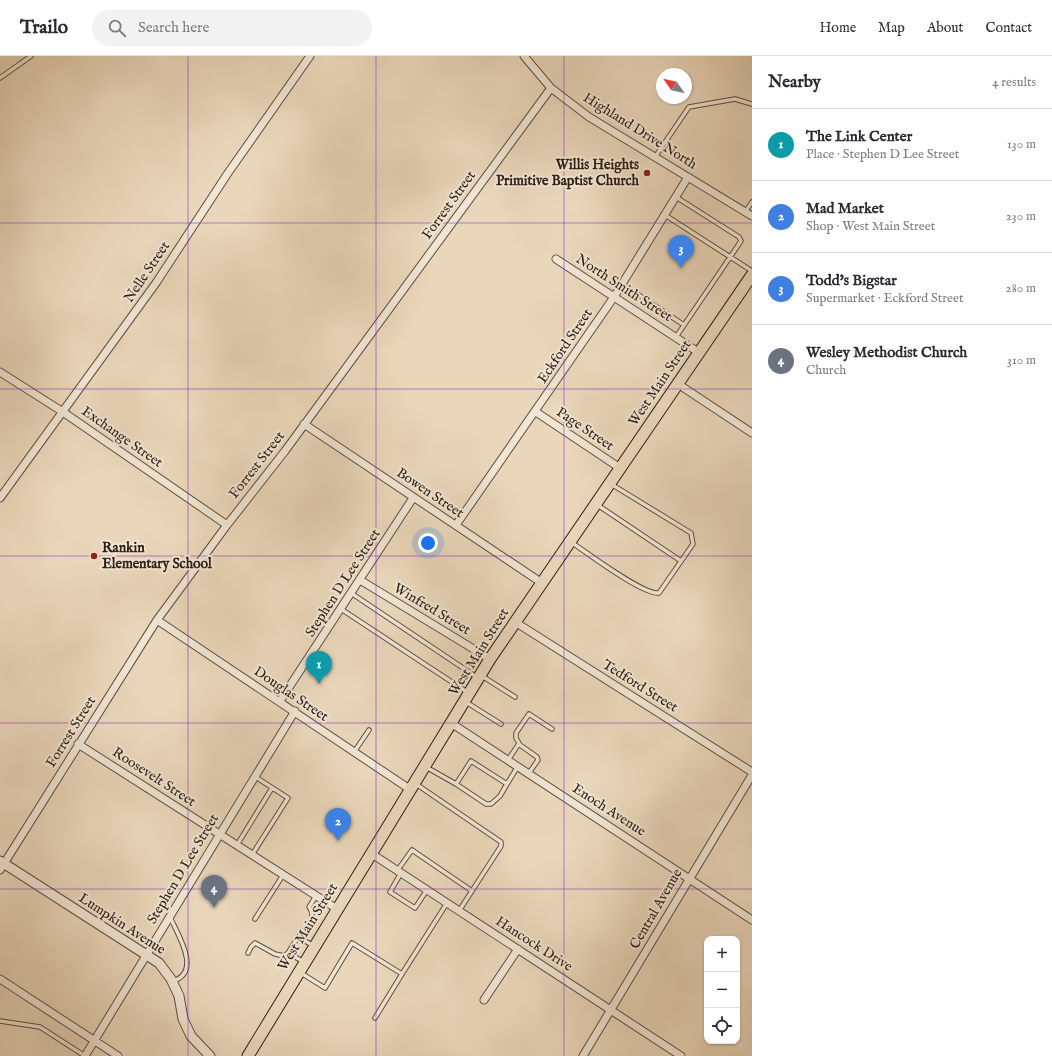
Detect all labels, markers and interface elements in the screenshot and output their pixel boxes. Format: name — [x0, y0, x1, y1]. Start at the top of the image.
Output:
search box — [92, 10, 372, 46]
text: Trailo — [20, 16, 68, 40]
icon: search — [106, 17, 128, 39]
text: Search here — [138, 18, 209, 37]
text: Home — [820, 19, 856, 37]
text: Map — [878, 19, 905, 37]
text: About — [927, 19, 963, 37]
text: Contact — [985, 19, 1032, 37]
north arrow — [656, 68, 692, 104]
text: Nearby — [768, 72, 821, 93]
text: 4 results — [992, 74, 1036, 91]
street label: Highland Drive North — [580, 89, 701, 174]
text: The Link Center — [806, 127, 912, 146]
text: 1 — [779, 136, 783, 153]
text: 130 m — [1007, 136, 1036, 153]
text: Place · Stephen D Lee Street — [806, 146, 959, 163]
place label: Willis Heights Primitive Baptist Church — [496, 156, 640, 190]
street label: Forrest Street — [418, 167, 480, 243]
marker: Willis Heights Primitive Baptist Church — [642, 168, 652, 178]
text: Mad Market — [806, 199, 884, 218]
text: 2 — [778, 208, 784, 225]
text: 230 m — [1006, 208, 1036, 225]
text: Shop · West Main Street — [806, 218, 935, 235]
pin: 3 — [668, 235, 694, 268]
street label: Nelle Street — [120, 238, 174, 306]
street label: North Smith Street — [572, 250, 676, 326]
text: Todd's Bigstar — [806, 271, 897, 290]
text: 3 — [779, 280, 783, 297]
text: 280 m — [1006, 280, 1036, 297]
text: Supermarket · Eckford Street — [806, 290, 963, 307]
street label: Eckford Street — [533, 305, 597, 387]
street label: West Main Street — [625, 336, 696, 430]
text: Wesley Methodist Church — [806, 343, 967, 362]
text: 4 — [778, 352, 784, 369]
text: 310 m — [1007, 352, 1036, 369]
text: Church — [806, 362, 846, 379]
street label: Exchange Street — [78, 402, 166, 472]
street label: Page Street — [553, 403, 618, 455]
street label: Forrest Street — [225, 428, 289, 502]
street label: Bowen Street — [393, 464, 467, 522]
street label: Stephen D Lee Street — [301, 525, 385, 640]
your location — [418, 533, 438, 553]
place label: Rankin Elementary School — [102, 539, 213, 573]
marker: Rankin Elementary School — [89, 551, 99, 561]
street label: Winfred Street — [390, 579, 474, 639]
street label: West Main Street — [445, 605, 513, 699]
pin: 1 — [306, 651, 332, 684]
street label: Tedford Street — [599, 656, 681, 716]
street label: Douglas Street — [250, 662, 332, 726]
street label: Forrest Street — [42, 693, 100, 771]
street label: Roosevelt Street — [109, 743, 199, 811]
street label: Enoch Avenue — [569, 780, 650, 841]
pin: 2 — [325, 808, 351, 841]
street label: Stephen D Lee Street — [143, 810, 223, 927]
street label: Central Avenue — [626, 865, 686, 952]
pin: 4 — [201, 875, 227, 908]
street label: West Main Street — [274, 880, 342, 974]
street label: Lumpkin Avenue — [75, 889, 169, 959]
street label: Hancock Drive — [492, 912, 576, 976]
map controls — [704, 936, 740, 1044]
button: + — [704, 936, 740, 972]
button: − — [704, 972, 740, 1008]
button: locate — [704, 1008, 740, 1044]

